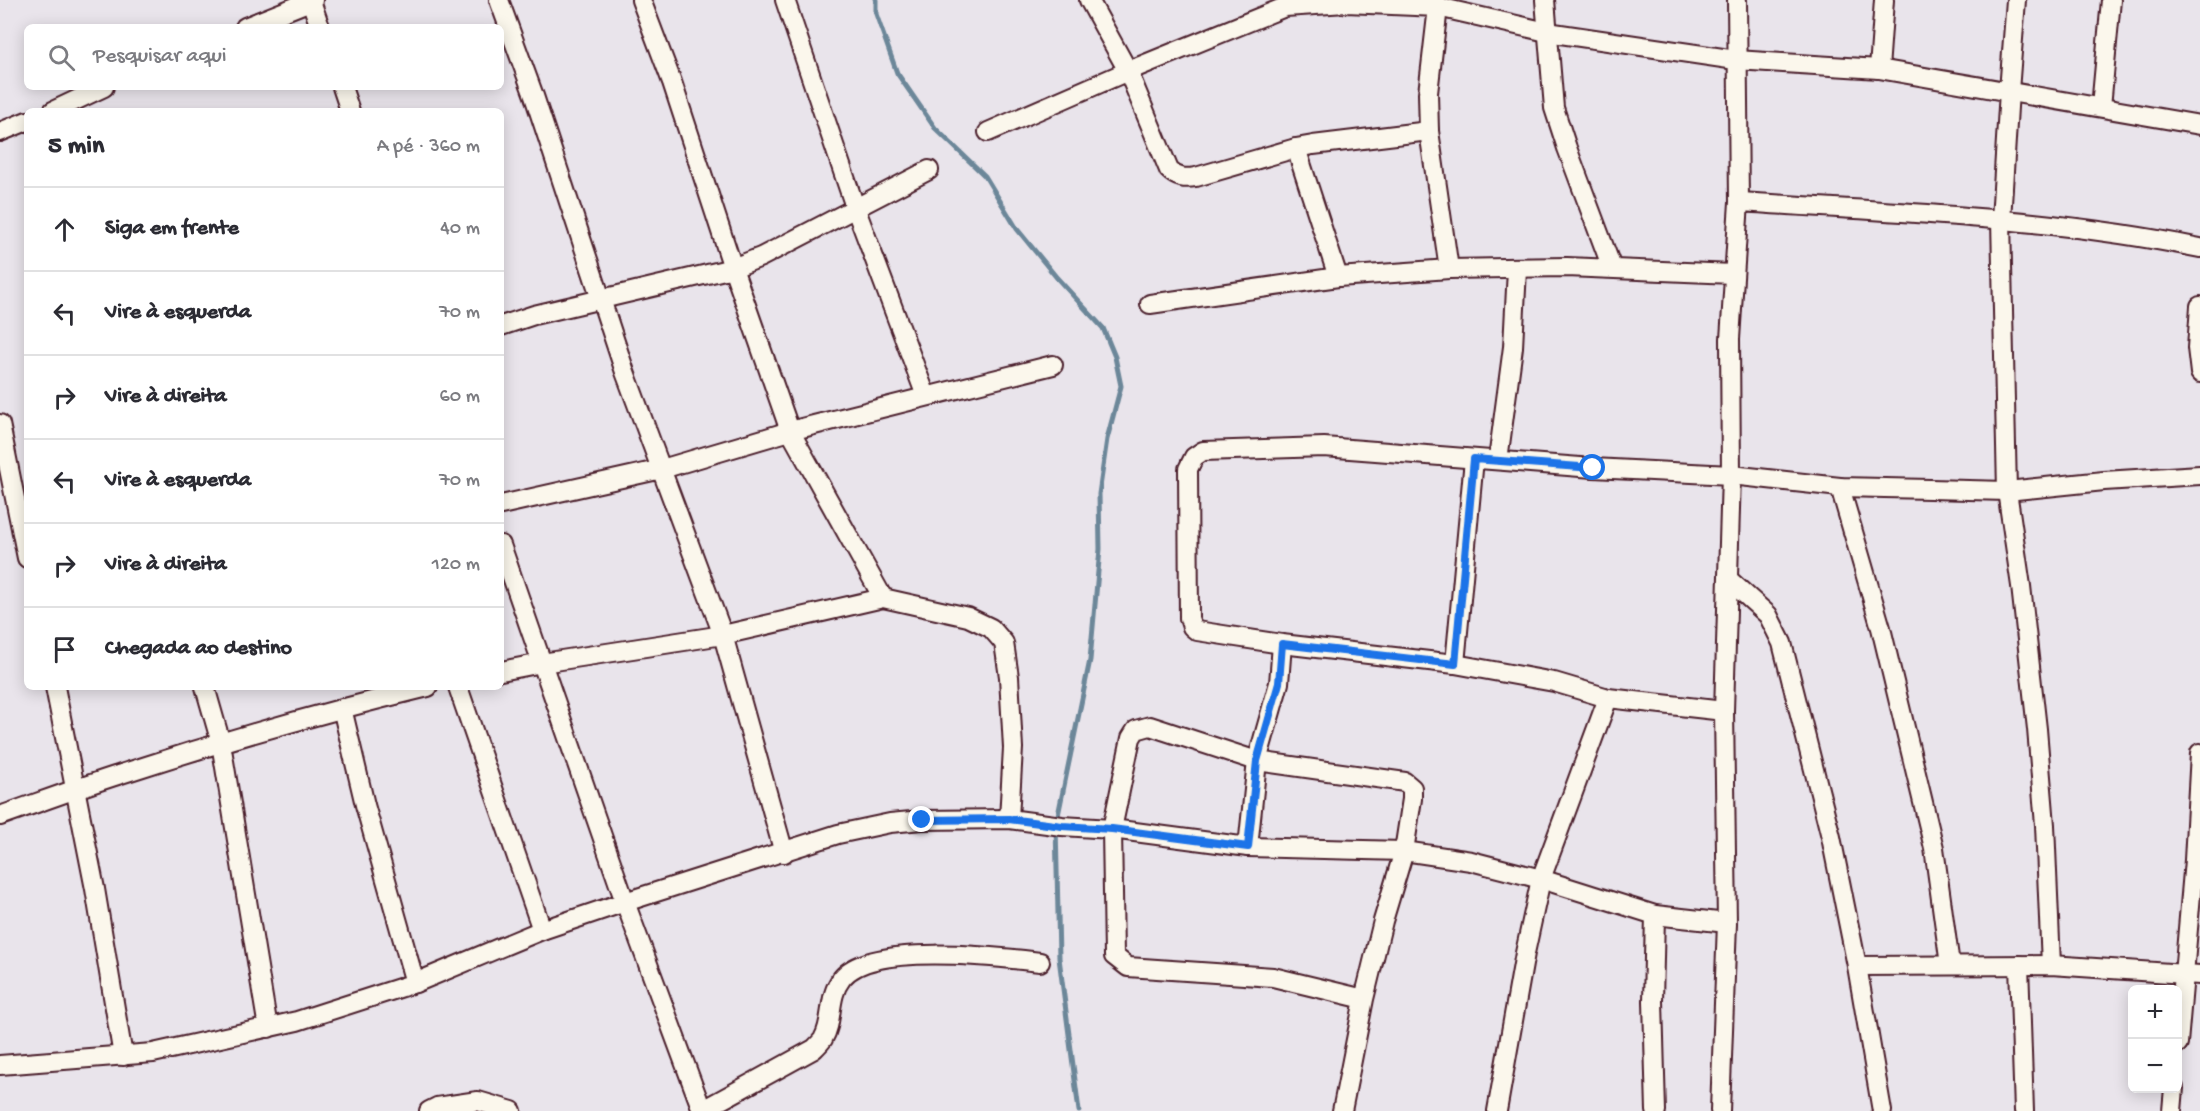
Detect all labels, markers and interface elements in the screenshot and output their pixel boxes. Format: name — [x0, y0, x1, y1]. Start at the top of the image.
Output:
search box — [24, 24, 504, 90]
icon: search — [45, 41, 78, 74]
text: Pesquisar aqui — [93, 44, 227, 70]
text: 5 min — [48, 132, 104, 163]
text: A pé · 360 m — [377, 136, 480, 159]
icon: ahead — [48, 213, 81, 246]
text: Siga em frente — [105, 216, 239, 242]
text: 40 m — [440, 218, 480, 241]
icon: left — [48, 297, 81, 330]
text: Vire à esquerda — [105, 300, 251, 326]
text: 70 m — [439, 302, 480, 325]
icon: right — [48, 381, 81, 414]
text: Vire à direita — [105, 384, 227, 410]
text: 60 m — [440, 386, 480, 409]
route start — [1579, 454, 1605, 480]
icon: left — [48, 465, 81, 498]
text: Vire à esquerda — [105, 468, 251, 494]
text: 70 m — [439, 470, 480, 493]
icon: right — [48, 549, 81, 582]
text: Vire à direita — [105, 552, 227, 578]
text: 120 m — [432, 554, 480, 577]
icon: arrive — [48, 633, 81, 666]
text: Chegada ao destino — [105, 636, 292, 662]
route end — [908, 806, 934, 832]
map controls — [2128, 985, 2182, 1093]
button: + — [2128, 985, 2182, 1039]
button: − — [2128, 1039, 2182, 1093]

